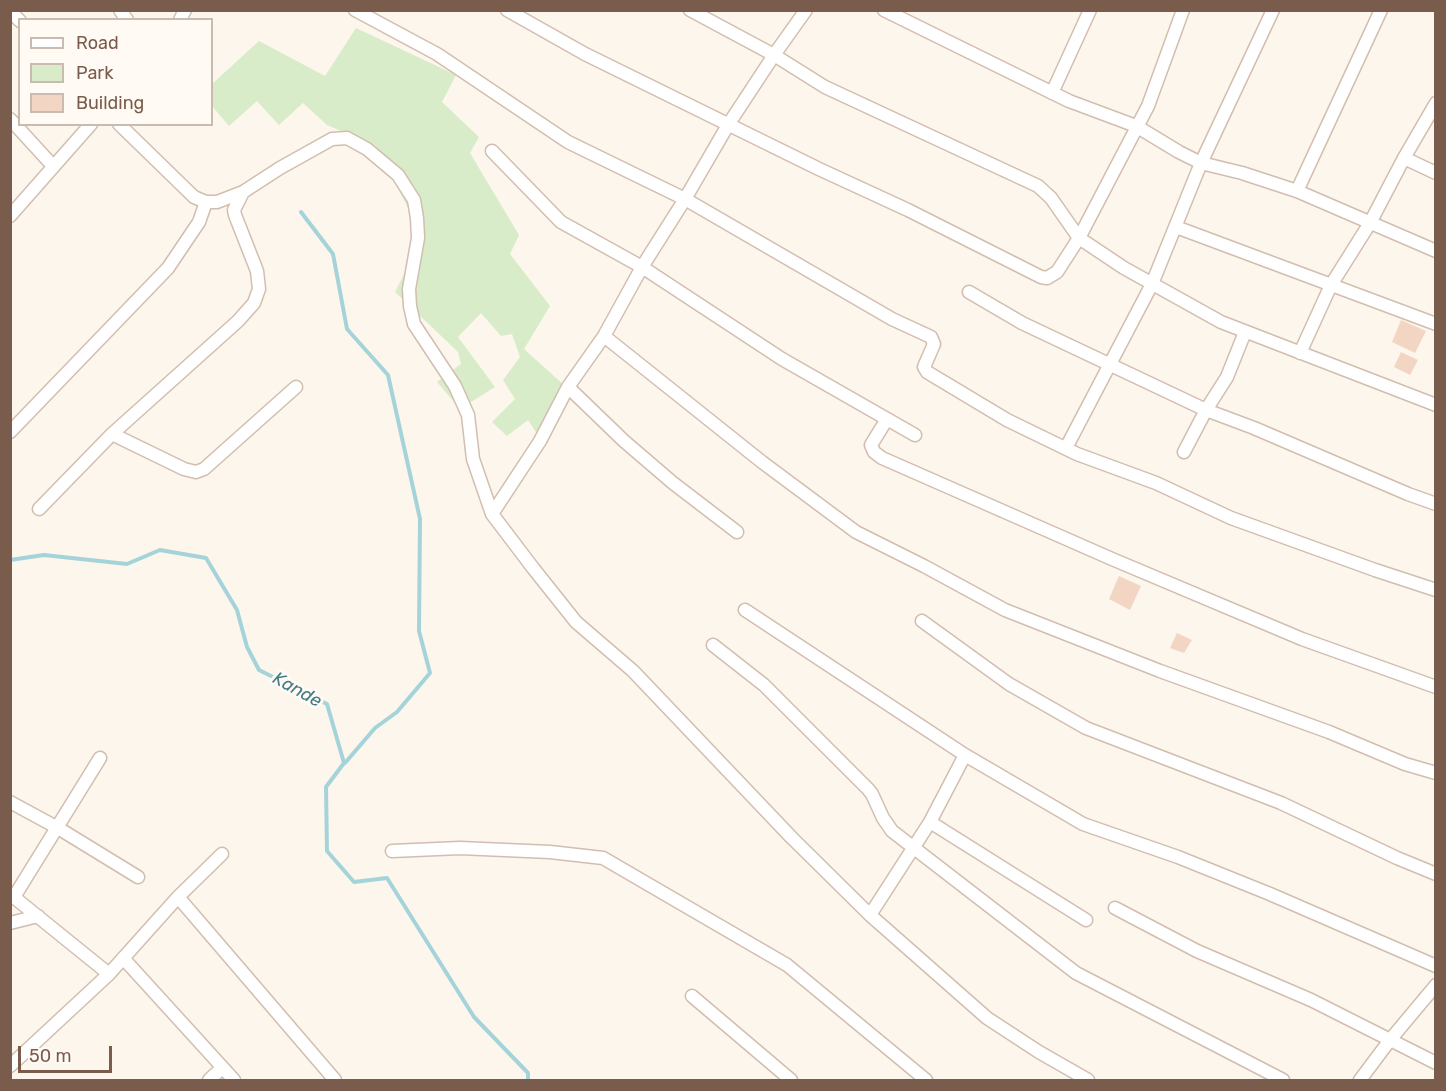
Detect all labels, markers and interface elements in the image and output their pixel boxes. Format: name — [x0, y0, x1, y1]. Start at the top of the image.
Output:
legend — [18, 18, 213, 126]
text: Road — [76, 32, 119, 54]
text: Park — [76, 62, 113, 84]
text: Building — [76, 92, 144, 114]
water label: Kande — [269, 668, 325, 712]
scale bar — [21, 1034, 116, 1072]
text: 50 m — [29, 1045, 72, 1067]

